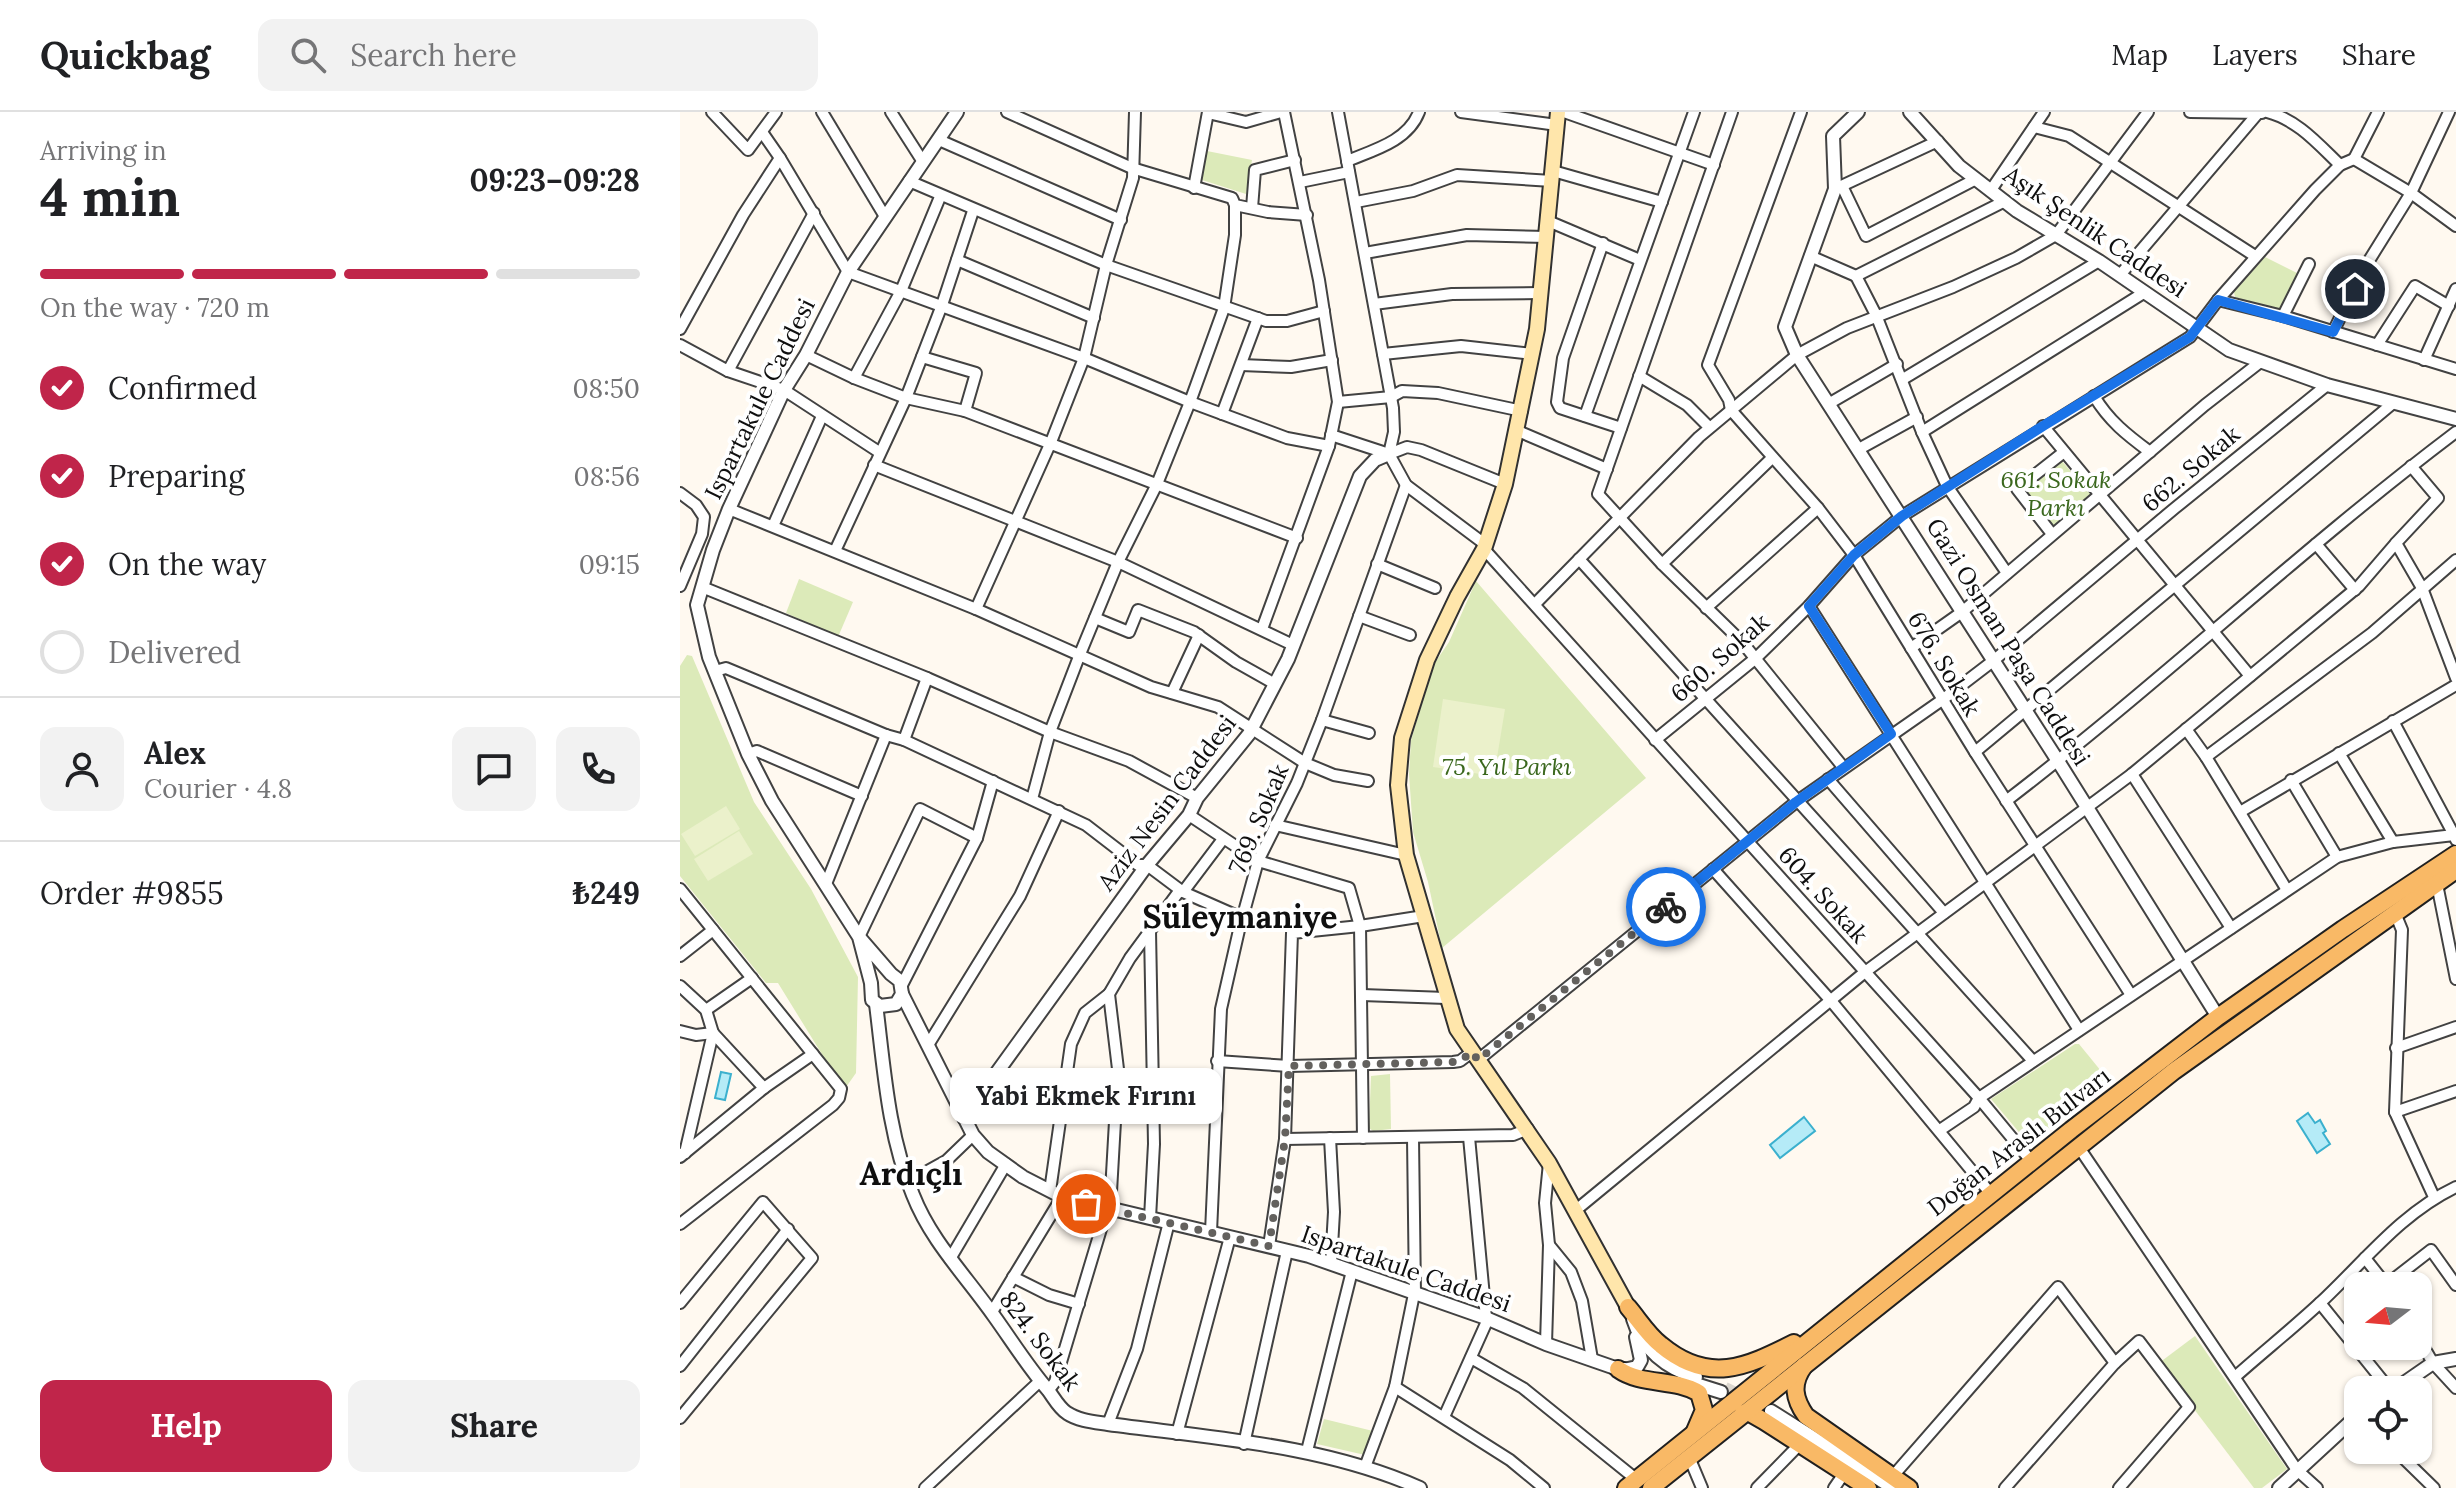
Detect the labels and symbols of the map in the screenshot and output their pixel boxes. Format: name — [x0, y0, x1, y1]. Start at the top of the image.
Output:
street label: Aşık Şenlik Caddesi — [1997, 158, 2193, 304]
pin — [2321, 255, 2389, 323]
street label: Ispartakule Caddesi — [697, 293, 822, 504]
street label: 662. Sokak — [2135, 419, 2246, 519]
park label: 661. Sokak Parkı — [2000, 464, 2112, 523]
street label: Gazi Osman Paşa Caddesi — [1919, 512, 2097, 771]
street label: 660. Sokak — [1664, 606, 1775, 709]
street label: 676. Sokak — [1901, 606, 1988, 722]
street label: Aziz Nesin Caddesi — [1090, 709, 1243, 897]
park label: 75. Yıl Parkı — [1442, 751, 1572, 782]
street label: 769. Sokak — [1222, 759, 1296, 878]
street label: 604. Sokak — [1772, 840, 1875, 950]
courier — [1626, 867, 1706, 947]
district label: Süleymaniye — [1143, 896, 1337, 937]
street label: Doğan Araslı Bulvarı — [1921, 1061, 2116, 1223]
callout: Yabi Ekmek Fırını — [950, 1068, 1222, 1124]
district label: Ardıçlı — [860, 1153, 962, 1194]
pin — [1052, 1170, 1120, 1238]
street label: Ispartakule Caddesi — [1297, 1218, 1515, 1319]
north arrow — [2344, 1272, 2432, 1360]
street label: 824. Sokak — [993, 1285, 1088, 1397]

